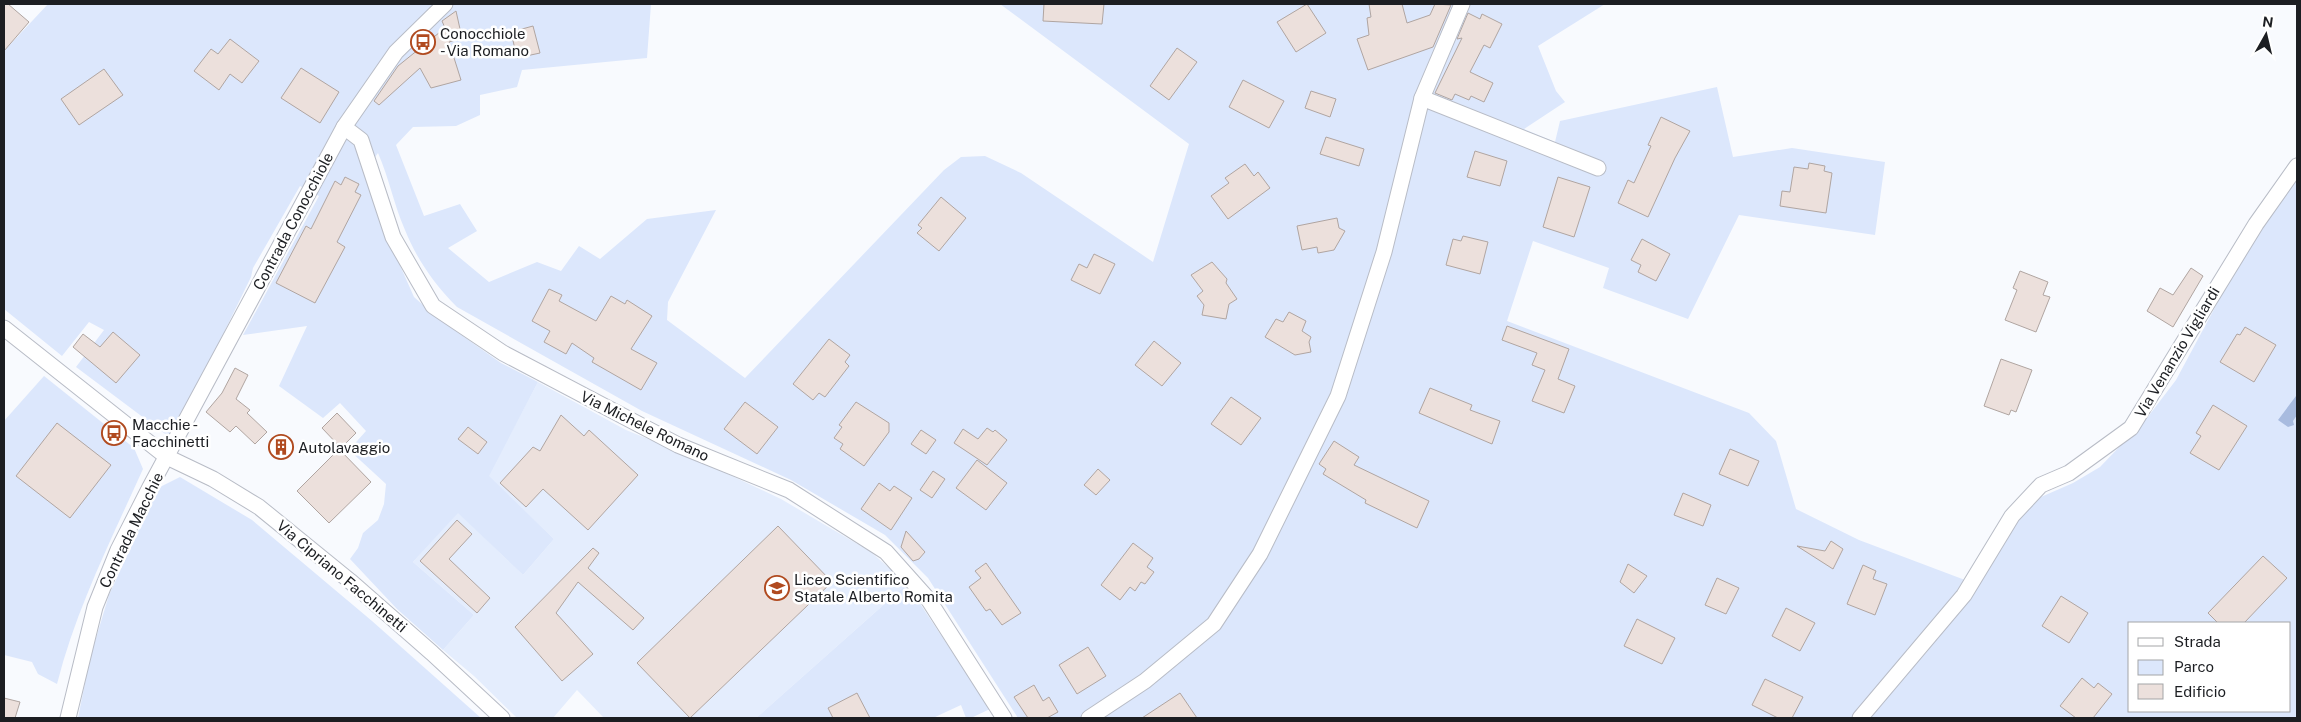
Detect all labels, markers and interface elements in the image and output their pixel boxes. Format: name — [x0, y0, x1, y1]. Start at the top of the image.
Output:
north arrow — [2241, 10, 2291, 60]
text: N — [2261, 13, 2274, 31]
place label: Conocchiole - Via Romano — [440, 25, 529, 59]
bus stop icon: Conocchiole - Via Romano — [410, 29, 436, 55]
street label: Contrada Conocchiole — [250, 149, 336, 293]
street label: Via Venanzio Vigliardi — [2131, 284, 2223, 420]
street label: Via Michele Romano — [578, 387, 712, 465]
place label: Macchie - Facchinetti — [132, 416, 209, 450]
bus stop icon: Macchie - Facchinetti — [101, 420, 127, 446]
building icon: Autolavaggio — [268, 434, 294, 460]
place label: Autolavaggio — [298, 439, 390, 456]
street label: Contrada Macchie — [96, 470, 166, 590]
street label: Via Cipriano Facchinetti — [274, 517, 410, 635]
place label: Liceo Scientifico Statale Alberto Romita — [794, 571, 953, 605]
school or university icon: Liceo Scientifico Statale Alberto Romita — [764, 575, 790, 601]
legend — [2128, 622, 2291, 712]
text: Strada — [2174, 633, 2221, 650]
text: Parco — [2174, 658, 2214, 675]
text: Edificio — [2174, 683, 2226, 700]

